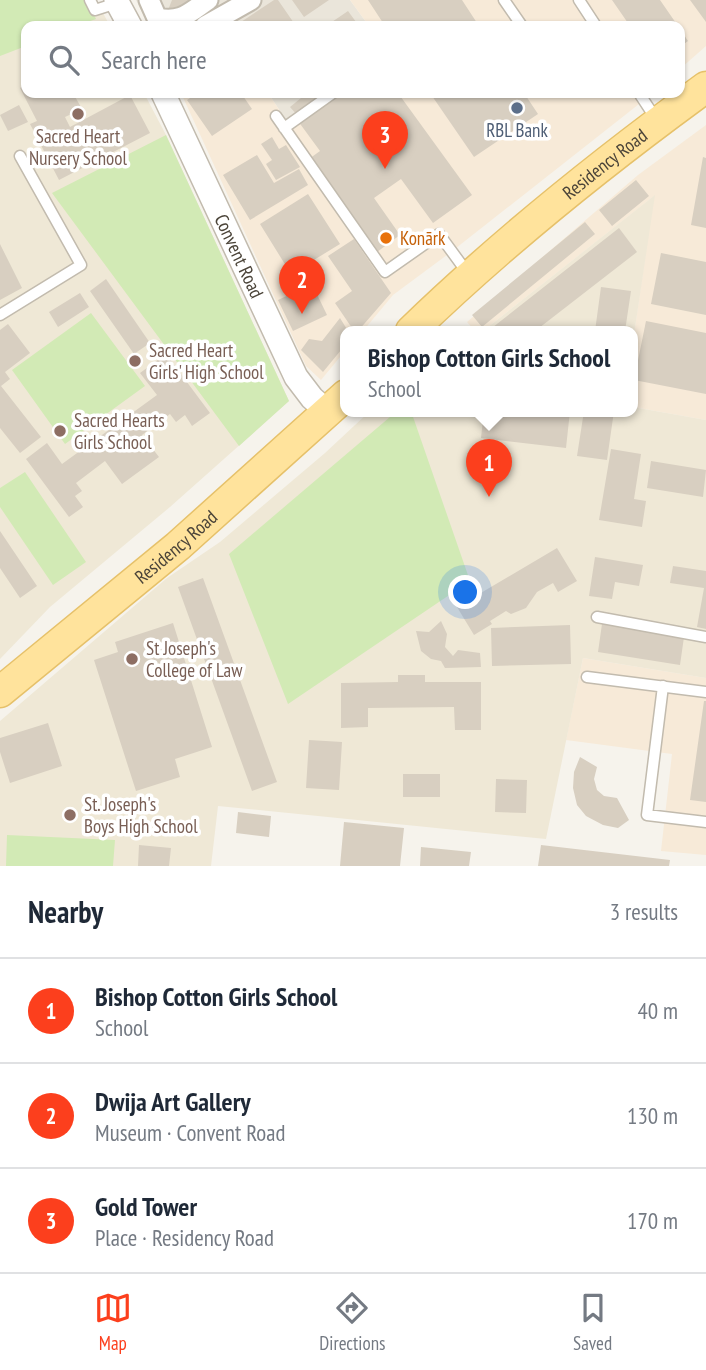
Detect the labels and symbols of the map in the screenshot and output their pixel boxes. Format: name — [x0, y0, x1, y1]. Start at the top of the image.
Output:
marker: RBL Bank — [509, 100, 525, 116]
marker: Sacred Heart Nursery School — [70, 106, 86, 122]
pin: 3 — [362, 111, 408, 169]
place label: RBL Bank — [486, 118, 548, 142]
street label: Residency Road — [558, 123, 652, 204]
place label: Sacred Heart Nursery School — [29, 124, 128, 170]
street label: Convent Road — [209, 210, 269, 302]
place label: Konārk — [400, 226, 446, 250]
marker: Konārk — [378, 230, 394, 246]
pin: 2 — [279, 256, 325, 314]
place label: Sacred Heart Girls' High School — [149, 338, 264, 384]
marker: Sacred Heart Girls' High School — [127, 353, 143, 369]
place label: Sacred Hearts Girls School — [74, 408, 165, 454]
marker: Sacred Hearts Girls School — [52, 423, 68, 439]
pin: 1 — [466, 439, 512, 497]
street label: Residency Road — [130, 505, 222, 589]
your location — [448, 575, 482, 609]
place label: St Joseph's College of Law — [146, 636, 243, 682]
marker: St Joseph's College of Law — [124, 651, 140, 667]
place label: St. Joseph's Boys High School — [84, 792, 198, 838]
marker: St. Joseph's Boys High School — [62, 807, 78, 823]

